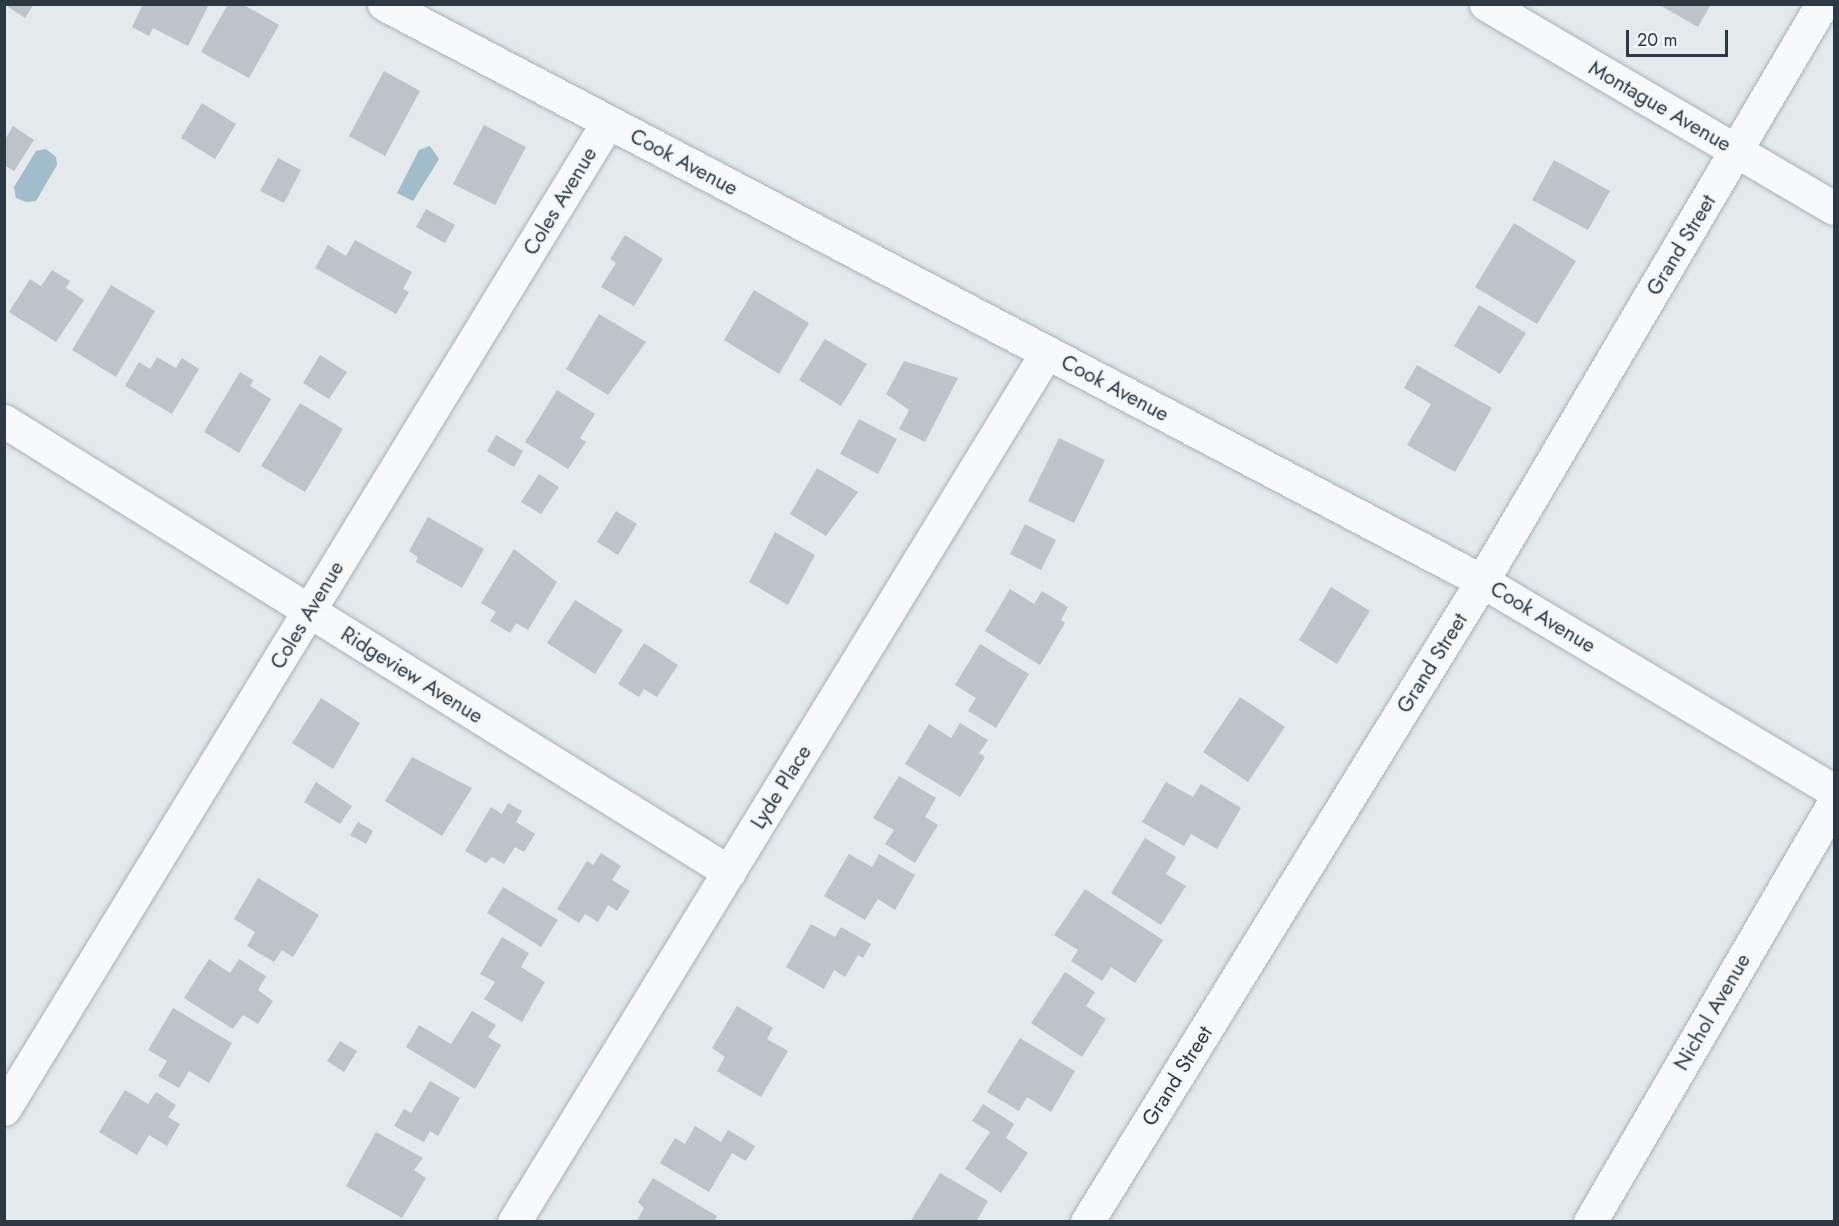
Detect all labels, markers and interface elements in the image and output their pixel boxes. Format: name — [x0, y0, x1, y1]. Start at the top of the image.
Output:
scale bar — [1629, 18, 1731, 56]
text: 20 m — [1637, 27, 1677, 53]
street label: Montague Avenue — [1584, 55, 1736, 157]
street label: Cook Avenue — [626, 123, 742, 201]
street label: Coles Avenue — [518, 142, 602, 260]
street label: Grand Street — [1641, 190, 1721, 300]
street label: Cook Avenue — [1057, 349, 1173, 427]
street label: Coles Avenue — [265, 556, 349, 674]
street label: Cook Avenue — [1486, 576, 1600, 658]
street label: Grand Street — [1391, 608, 1473, 718]
street label: Ridgeview Avenue — [336, 621, 488, 729]
street label: Lyde Place — [745, 740, 817, 834]
street label: Nichol Avenue — [1668, 949, 1756, 1075]
street label: Grand Street — [1136, 1021, 1218, 1131]

